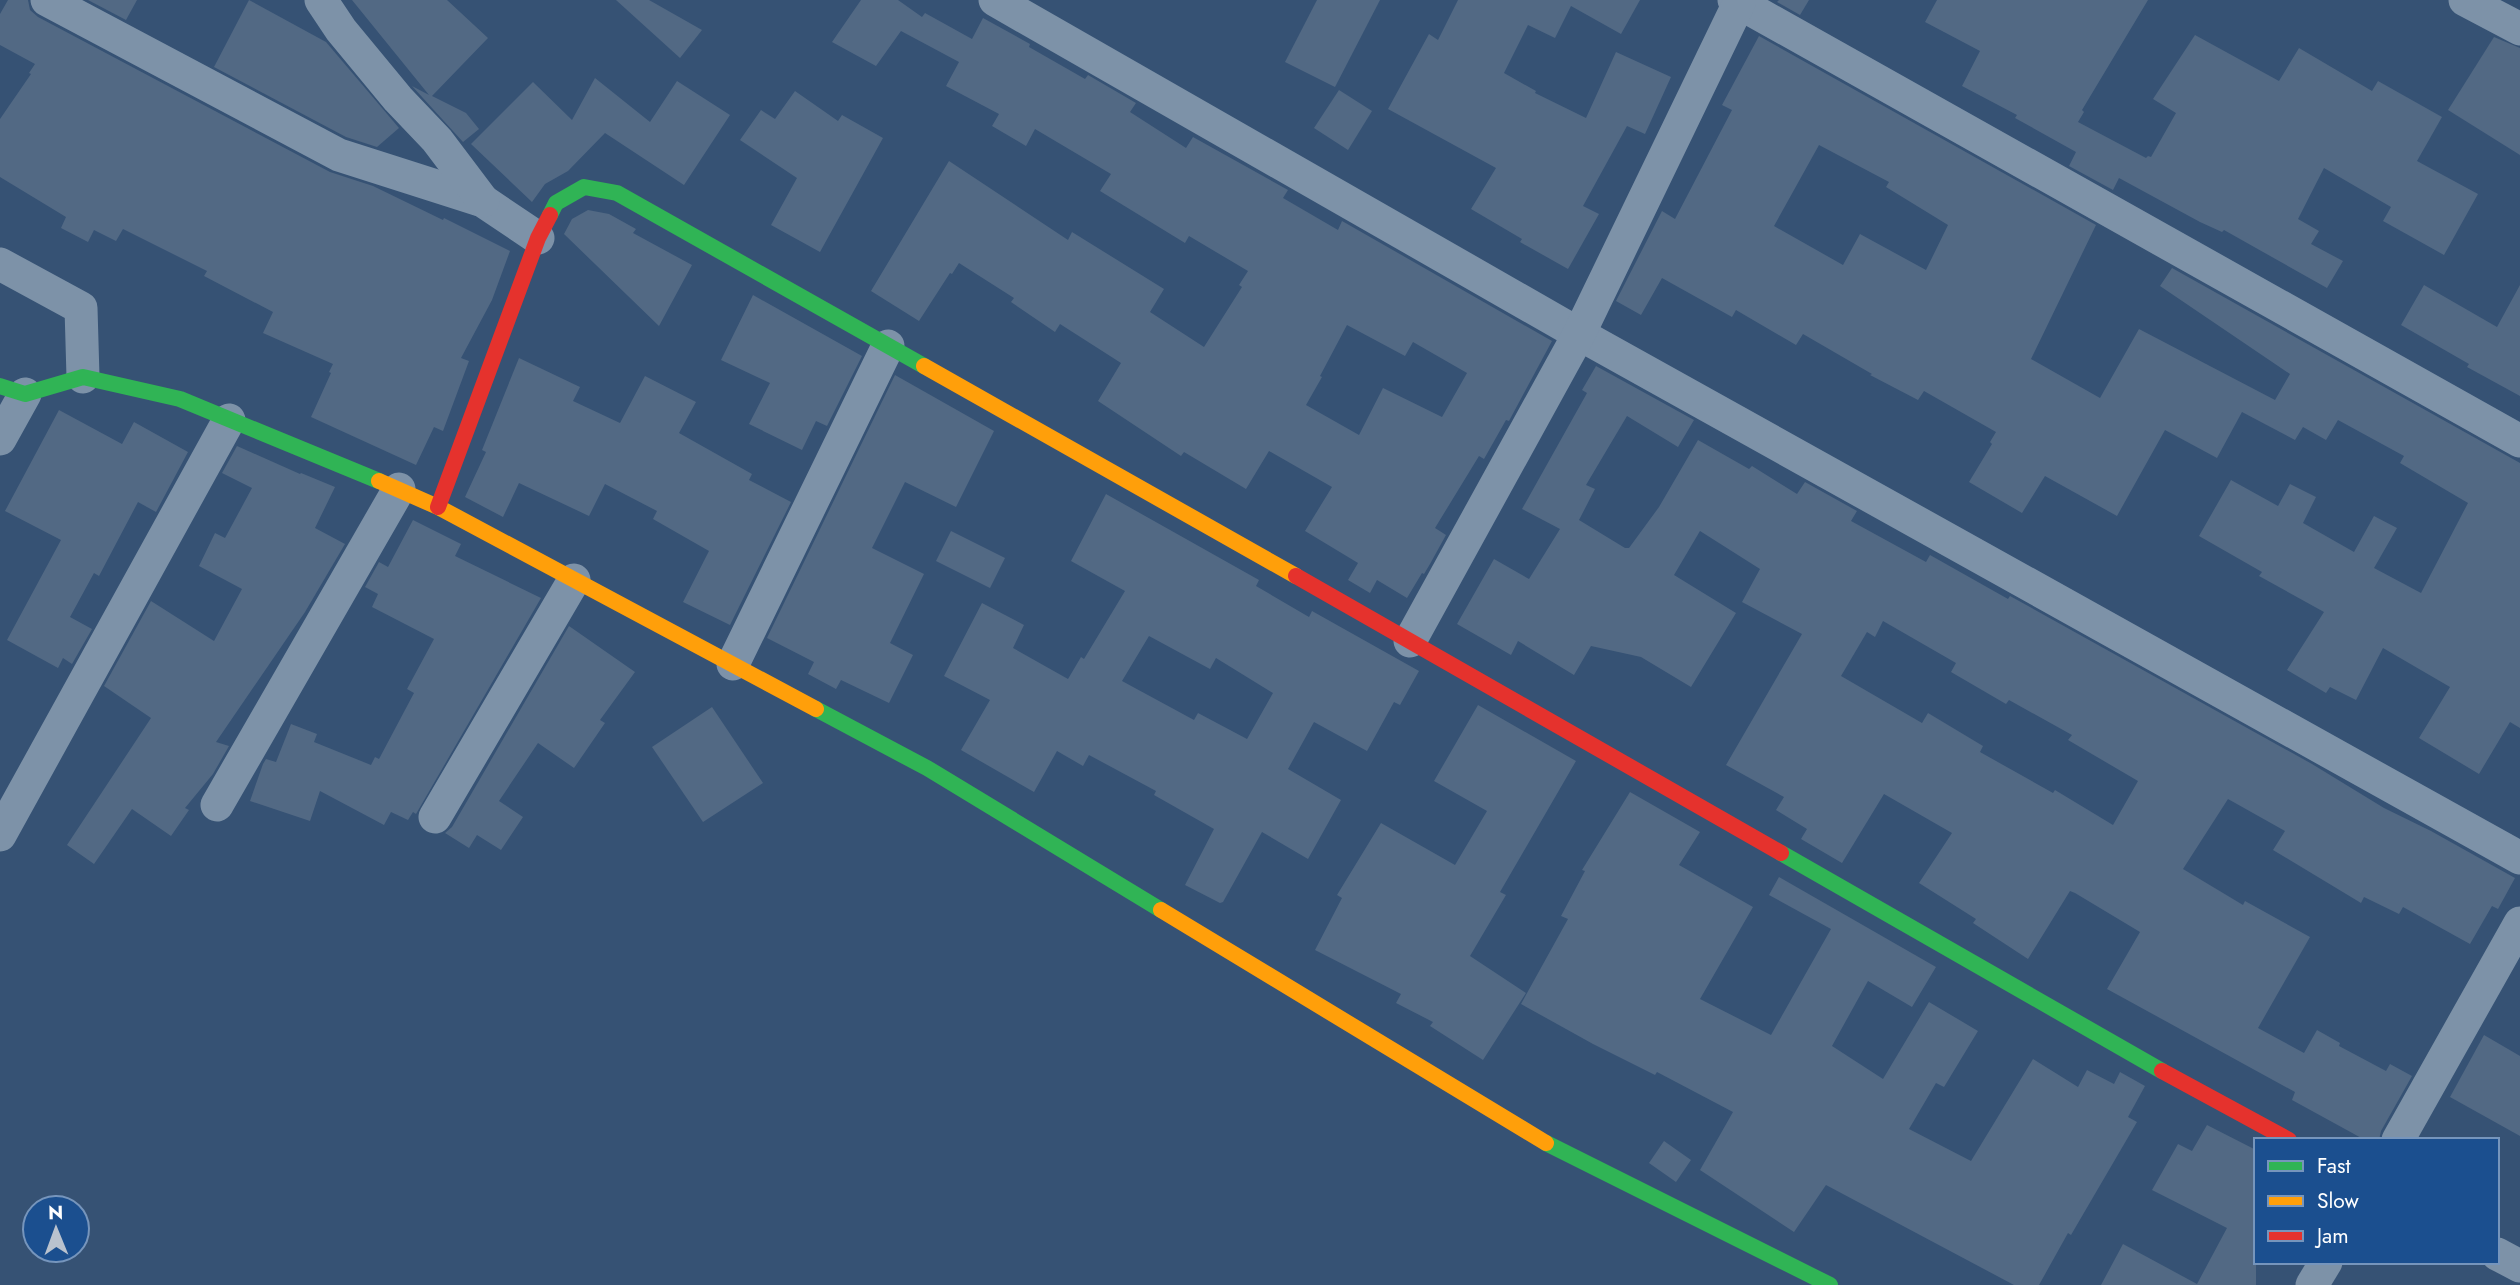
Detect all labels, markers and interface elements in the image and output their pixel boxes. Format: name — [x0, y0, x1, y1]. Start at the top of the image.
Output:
legend — [2254, 1138, 2499, 1264]
text: Fast — [2317, 1151, 2350, 1181]
text: Slow — [2317, 1186, 2359, 1216]
north arrow — [21, 1194, 91, 1264]
text: N — [48, 1199, 63, 1226]
text: Jam — [2314, 1221, 2349, 1251]

